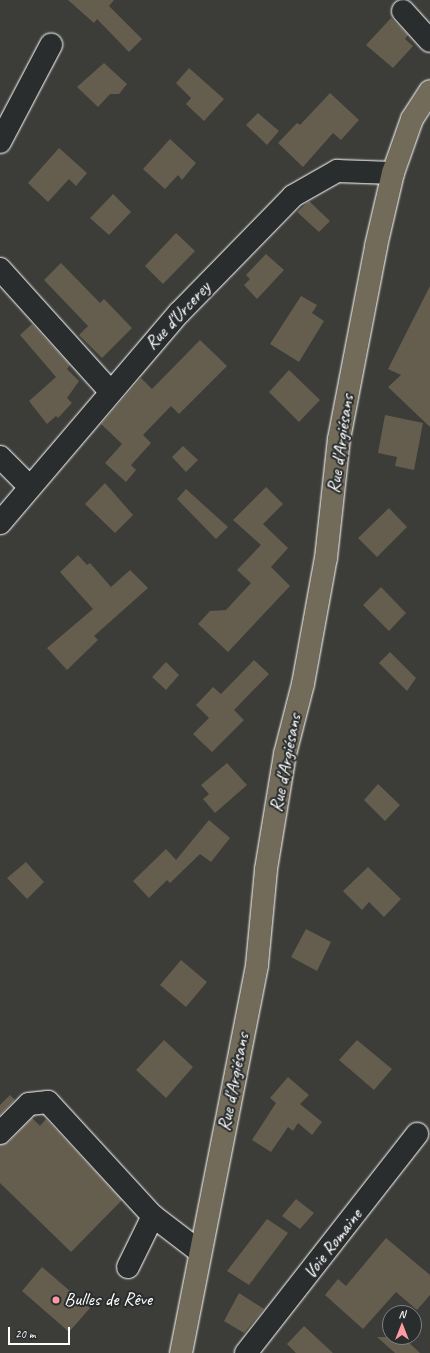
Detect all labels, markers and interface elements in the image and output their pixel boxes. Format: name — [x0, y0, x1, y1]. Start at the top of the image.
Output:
street label: Rue d'Urcerey — [140, 277, 216, 355]
street label: Rue d'Argiésans — [323, 393, 359, 495]
street label: Rue d'Argiésans — [265, 712, 307, 814]
street label: Rue d'Argiésans — [213, 1031, 255, 1133]
street label: Voie Romaine — [298, 1204, 368, 1284]
place label: Bulles de Rêve — [64, 1289, 152, 1311]
marker: Bulles de Rêve — [51, 1295, 61, 1305]
north arrow — [382, 1305, 422, 1345]
text: N — [399, 1307, 405, 1321]
scale bar — [10, 1319, 72, 1345]
text: 20 m — [15, 1326, 35, 1342]

